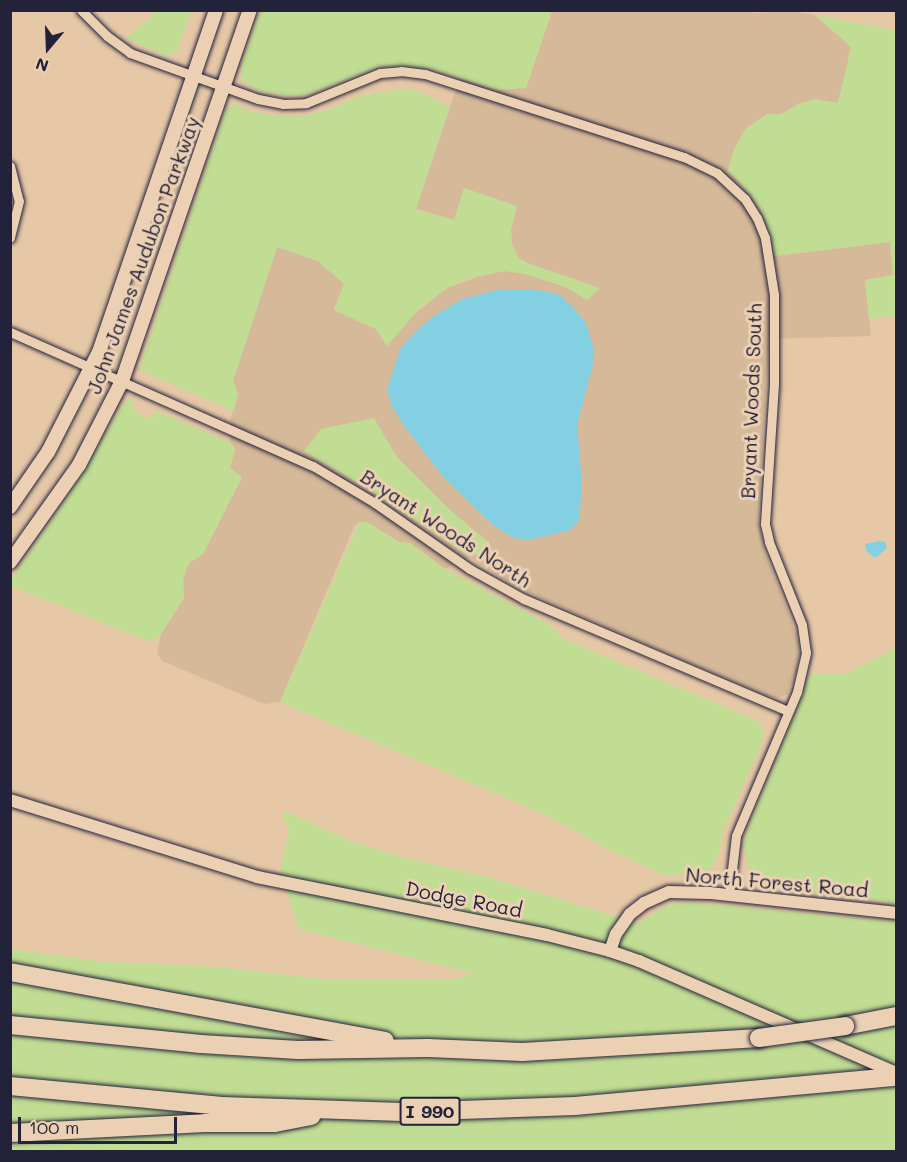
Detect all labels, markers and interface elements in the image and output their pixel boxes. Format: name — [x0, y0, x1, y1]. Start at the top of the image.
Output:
north arrow — [18, 18, 78, 78]
text: N — [33, 54, 51, 77]
street label: John James Audubon Parkway — [81, 113, 205, 397]
street label: Bryant Woods South — [736, 303, 766, 499]
street label: Bryant Woods North — [356, 464, 536, 592]
street label: North Forest Road — [685, 862, 869, 902]
street label: Dodge Road — [404, 876, 524, 922]
road number: I 990 — [398, 1096, 462, 1126]
scale bar — [21, 1105, 180, 1143]
text: 100 m — [29, 1115, 79, 1139]

